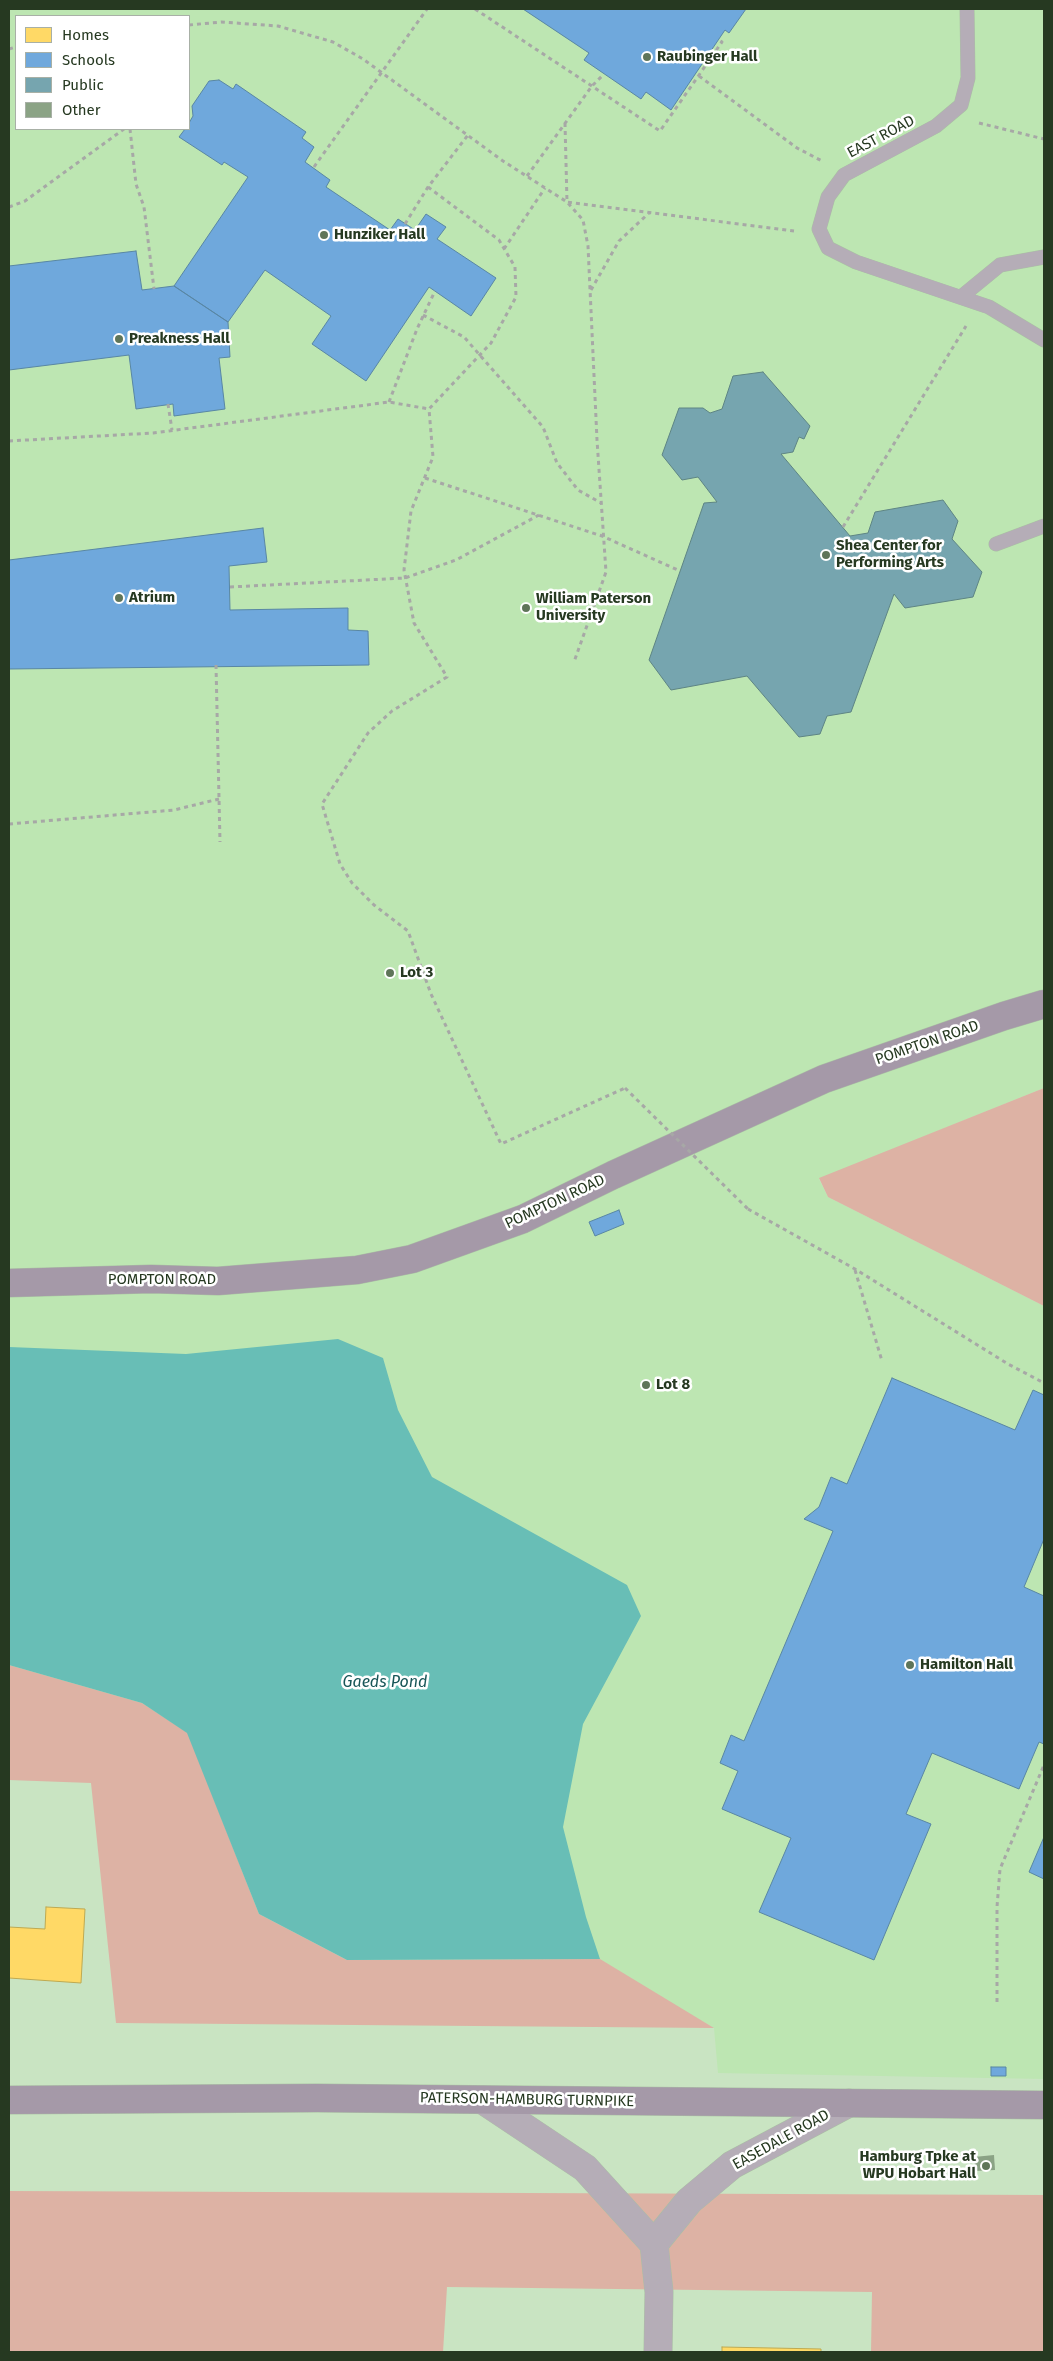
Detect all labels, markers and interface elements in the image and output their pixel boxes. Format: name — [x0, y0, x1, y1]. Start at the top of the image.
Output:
legend — [15, 15, 190, 130]
text: Homes — [62, 26, 109, 44]
place label: Raubinger Hall — [657, 48, 757, 66]
text: Schools — [62, 51, 115, 69]
marker: Raubinger Hall — [641, 51, 653, 63]
text: Public — [62, 76, 104, 94]
text: Other — [62, 101, 101, 119]
street label: EAST ROAD — [844, 112, 918, 162]
place label: Hunziker Hall — [334, 226, 425, 244]
marker: Hunziker Hall — [318, 229, 330, 241]
place label: Preakness Hall — [129, 330, 230, 348]
marker: Preakness Hall — [113, 333, 125, 345]
place label: Shea Center for Performing Arts — [836, 537, 944, 572]
marker: Shea Center for Performing Arts — [820, 549, 832, 561]
place label: Atrium — [129, 589, 175, 607]
place label: William Paterson University — [536, 590, 651, 625]
marker: Atrium — [113, 592, 125, 604]
marker: William Paterson University — [520, 602, 532, 614]
place label: Lot 3 — [400, 964, 433, 982]
marker: Lot 3 — [384, 967, 396, 979]
street label: POMPTON ROAD — [873, 1017, 981, 1069]
street label: POMPTON ROAD — [502, 1171, 608, 1233]
street label: POMPTON ROAD — [108, 1271, 216, 1289]
place label: Lot 8 — [656, 1376, 690, 1394]
marker: Lot 8 — [640, 1379, 652, 1391]
place label: Hamilton Hall — [920, 1656, 1013, 1674]
marker: Hamilton Hall — [904, 1659, 916, 1671]
water label: Gaeds Pond — [343, 1673, 427, 1693]
street label: PATERSON-HAMBURG TURNPIKE — [420, 2089, 634, 2111]
street label: EASEDALE ROAD — [729, 2106, 833, 2174]
place label: Hamburg Tpke at WPU Hobart Hall — [859, 2148, 976, 2183]
marker: Hamburg Tpke at WPU Hobart Hall — [980, 2160, 992, 2172]

